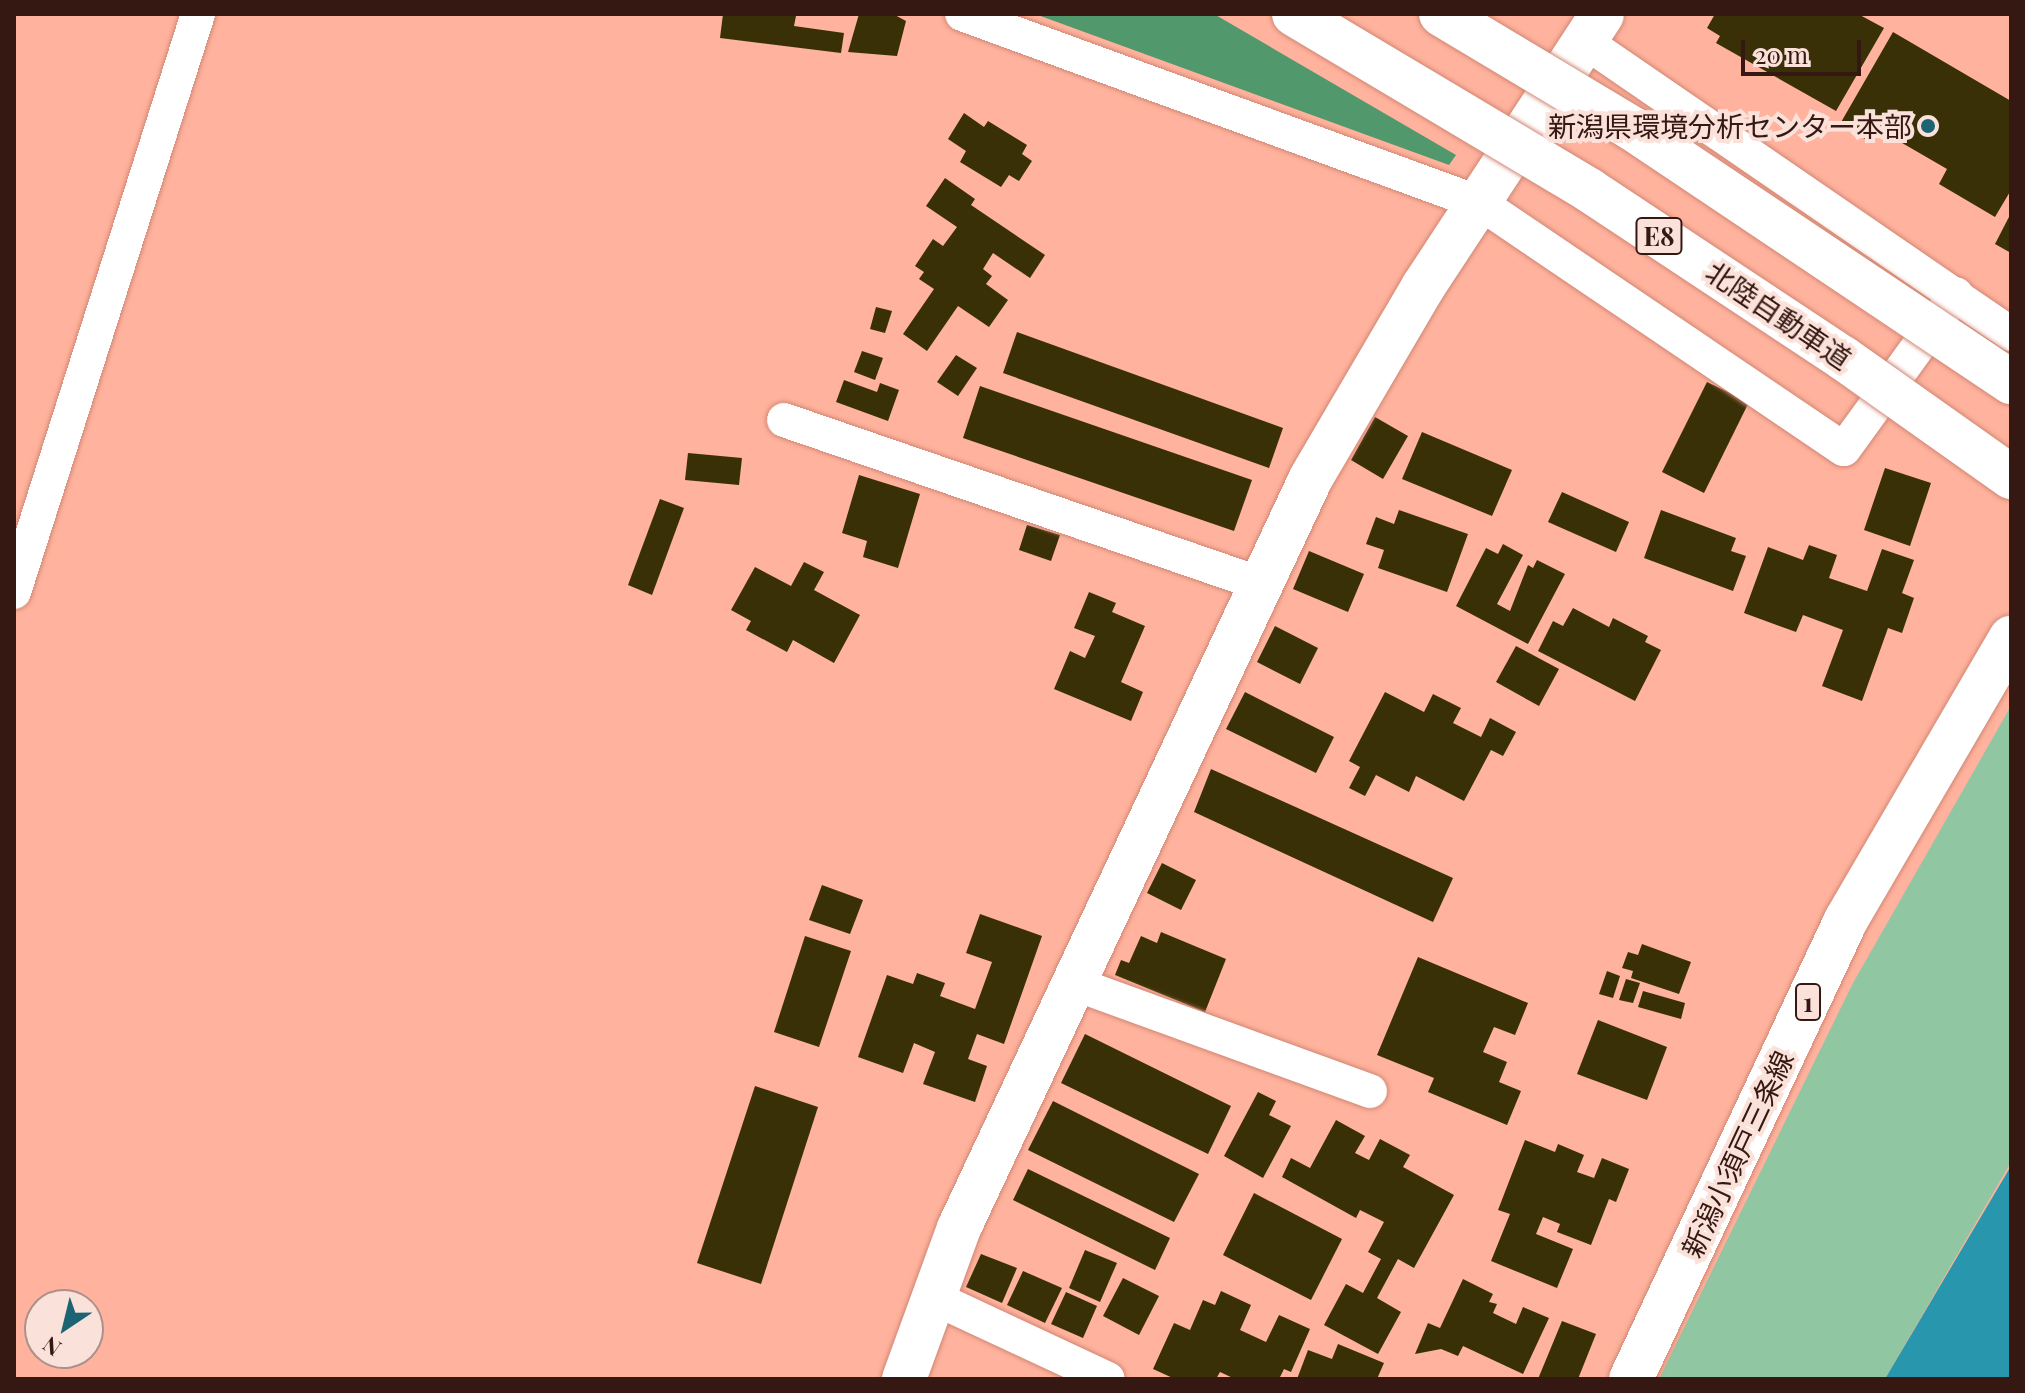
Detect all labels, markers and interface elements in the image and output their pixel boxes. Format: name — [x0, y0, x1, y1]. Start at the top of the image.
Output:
scale bar — [1745, 24, 1865, 74]
text: 20 m — [1755, 38, 1808, 70]
place label: 新潟県環境分析センター本部 — [1548, 109, 1912, 143]
marker: 新潟県環境分析センター本部 — [1919, 117, 1937, 135]
road number: E8 — [1635, 214, 1683, 258]
street label: 北陸自動車道 — [1700, 254, 1858, 376]
road number: 1 — [1794, 980, 1822, 1024]
street label: 新潟小須戸三条線 — [1674, 1045, 1800, 1263]
north arrow — [24, 1289, 104, 1369]
text: N — [36, 1330, 66, 1364]

